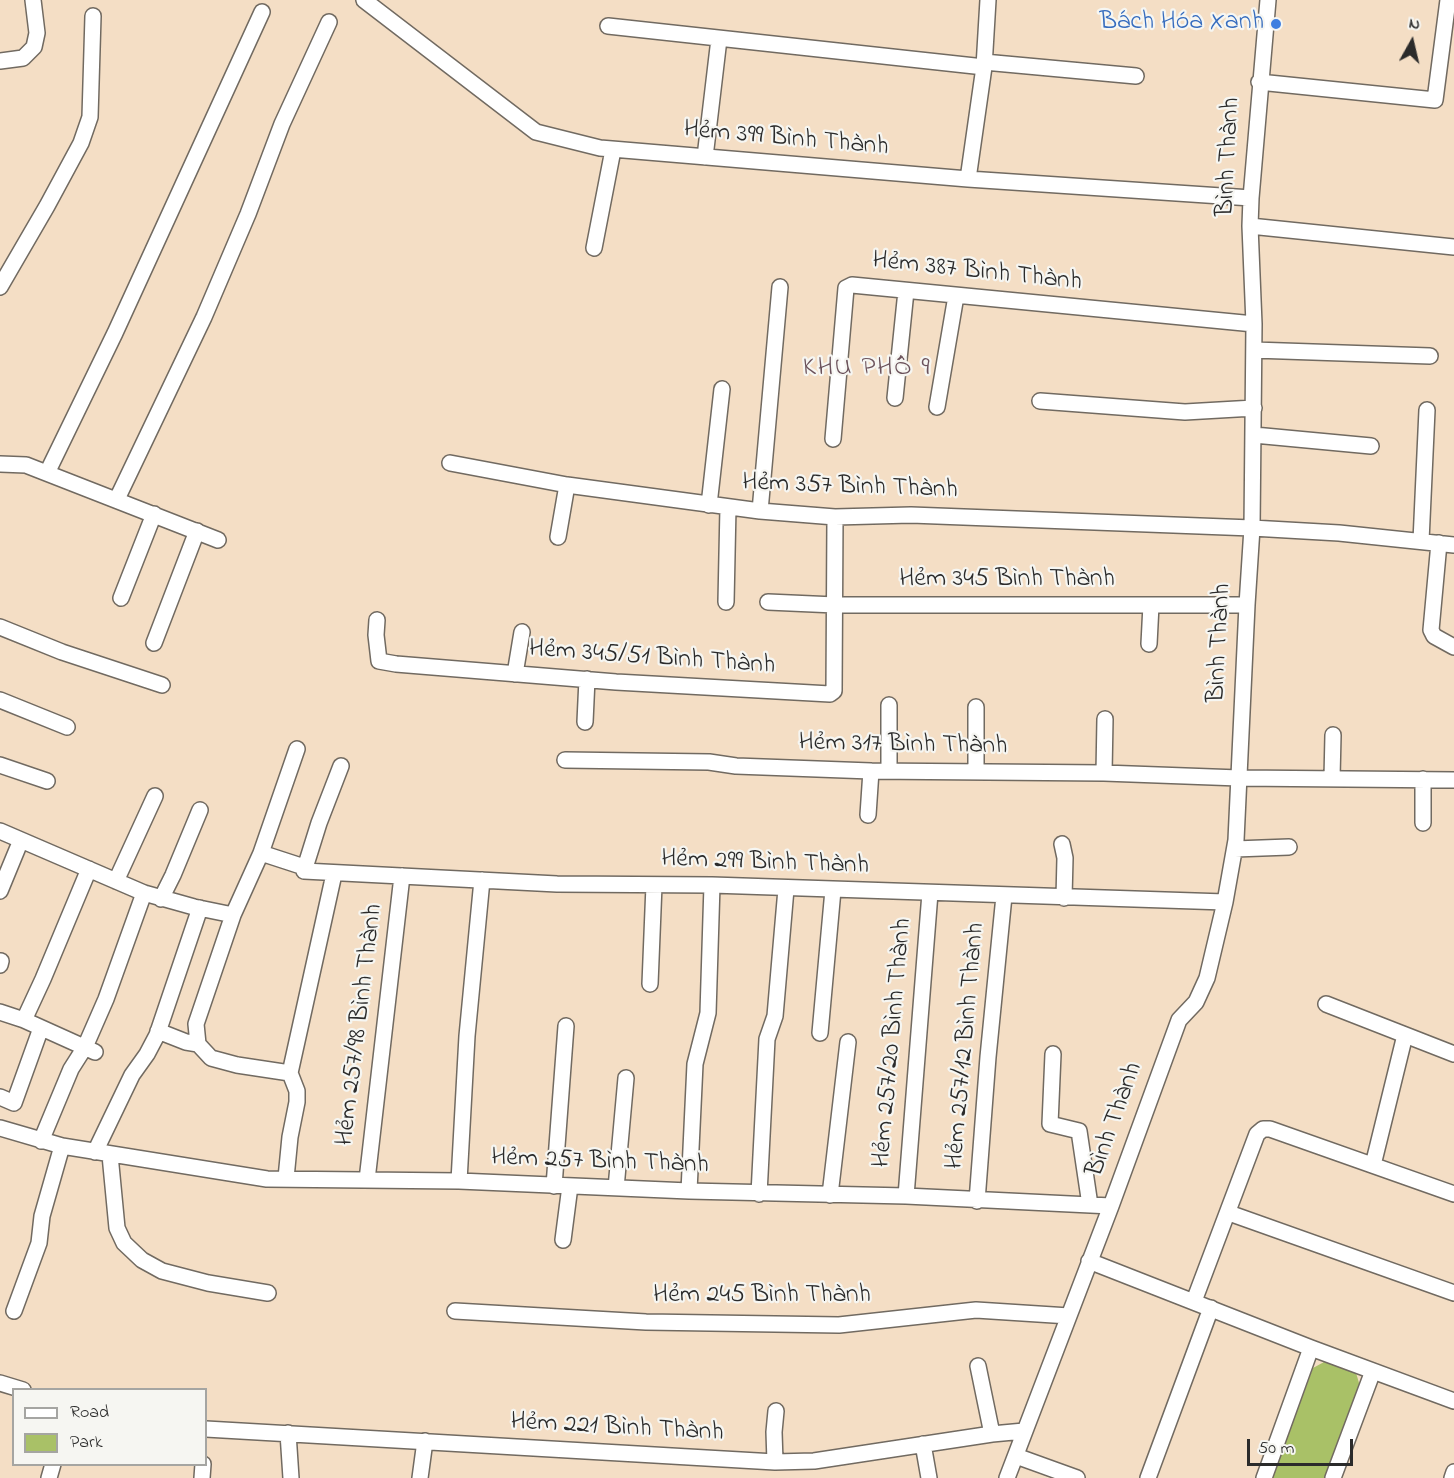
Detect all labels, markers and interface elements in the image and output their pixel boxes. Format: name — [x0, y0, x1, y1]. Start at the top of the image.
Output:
place label: Bách Hóa Xanh — [1100, 8, 1264, 40]
north arrow — [1382, 12, 1442, 72]
text: N — [1407, 12, 1422, 37]
marker: Bách Hóa Xanh — [1269, 17, 1283, 31]
street label: Bình Thành — [1211, 97, 1249, 217]
street label: Hẻm 399 Bình Thành — [682, 115, 890, 165]
street label: Hẻm 387 Bình Thành — [871, 246, 1083, 300]
district label: KHU PHỐ 9 — [803, 354, 931, 386]
street label: Hẻm 357 Bình Thành — [742, 469, 958, 507]
street label: Hẻm 345 Bình Thành — [899, 565, 1115, 597]
street label: Bình Thành — [1202, 583, 1240, 703]
street label: Hẻm 345/51 Bình Thành — [528, 635, 776, 683]
street label: Hẻm 317 Bình Thành — [798, 729, 1008, 763]
street label: Hẻm 299 Bình Thành — [661, 845, 869, 883]
street label: Hẻm 257/98 Bình Thành — [331, 902, 391, 1148]
street label: Hẻm 257/20 Bình Thành — [868, 917, 920, 1169]
street label: Hẻm 257/12 Bình Thành — [941, 922, 993, 1170]
street label: Bình Thành — [1081, 1059, 1151, 1181]
street label: Hẻm 257 Bình Thành — [491, 1144, 709, 1182]
street label: Hẻm 245 Bình Thành — [653, 1281, 871, 1313]
legend — [12, 1388, 207, 1466]
text: Road — [70, 1400, 109, 1426]
street label: Hẻm 221 Bình Thành — [510, 1408, 724, 1450]
scale bar — [1250, 1427, 1356, 1465]
text: Park — [70, 1430, 103, 1456]
text: 50 m — [1258, 1436, 1295, 1462]

